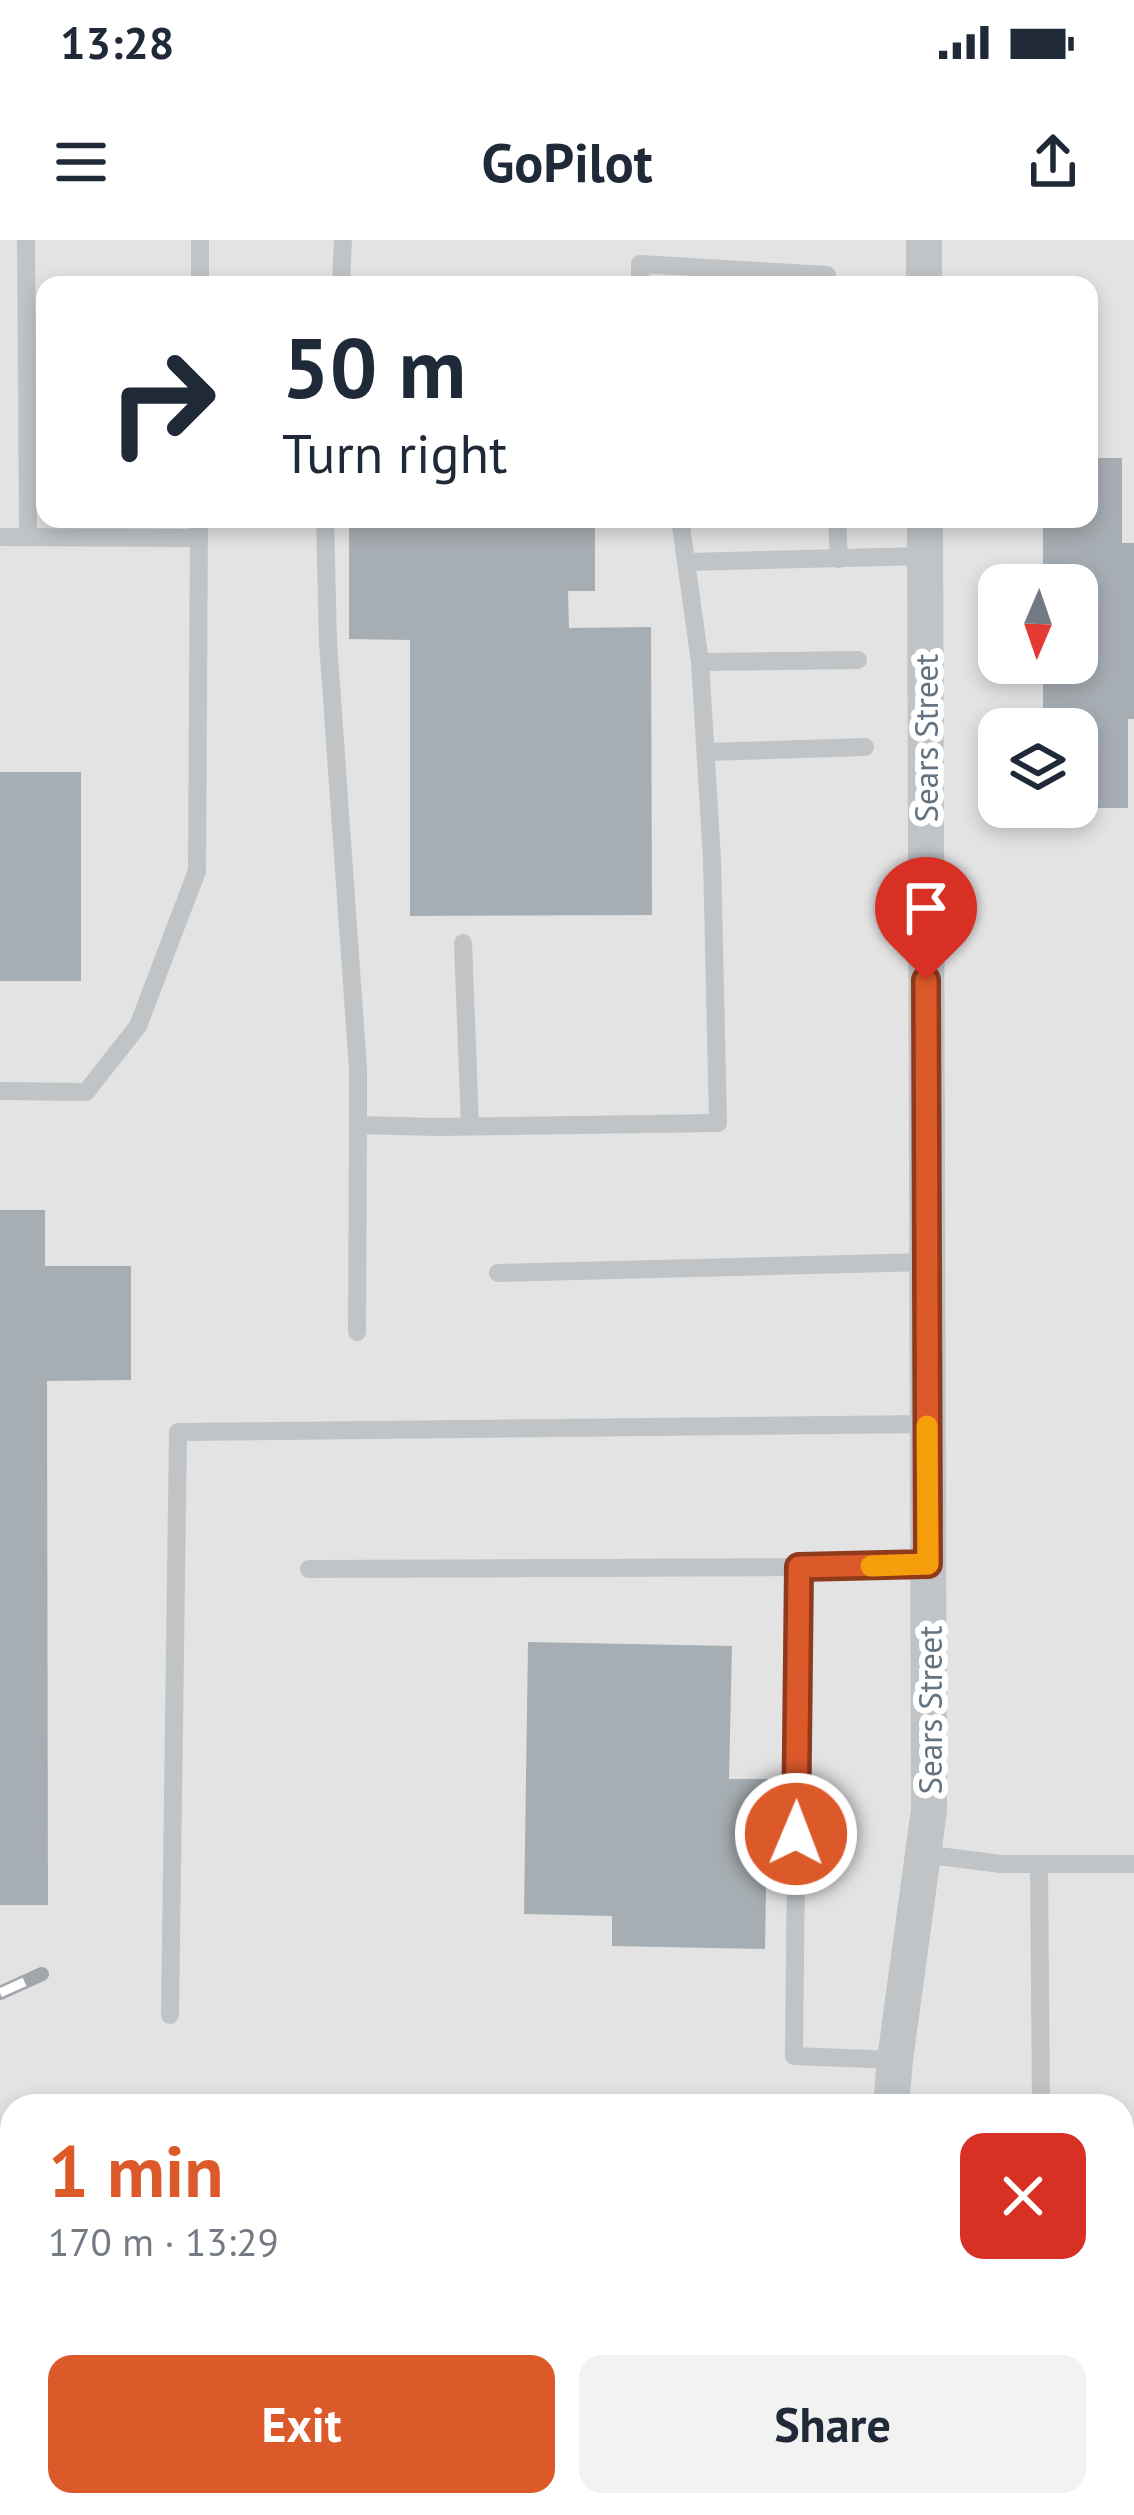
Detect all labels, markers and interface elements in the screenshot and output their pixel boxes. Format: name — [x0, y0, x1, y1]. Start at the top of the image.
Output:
text: 13:28 — [60, 13, 174, 71]
text: GoPilot — [481, 127, 653, 197]
icon: menu — [48, 129, 114, 195]
icon: share — [1020, 129, 1086, 195]
text: 50 m — [282, 312, 466, 421]
icon: right — [84, 324, 240, 480]
text: Turn right — [282, 418, 507, 488]
north arrow — [978, 564, 1098, 684]
map controls — [978, 564, 1098, 828]
street label: Sears Street — [904, 654, 947, 822]
button: layers — [978, 708, 1098, 828]
pin — [875, 857, 977, 980]
icon: arrive — [893, 875, 959, 941]
street label: Sears Street — [908, 1626, 951, 1794]
position arrow — [733, 1771, 859, 1897]
text: 1 min — [48, 2124, 224, 2217]
button: close — [960, 2133, 1086, 2259]
text: 170 m · 13:29 — [48, 2216, 279, 2267]
button: Exit — [48, 2355, 555, 2493]
button: Share — [579, 2355, 1086, 2493]

